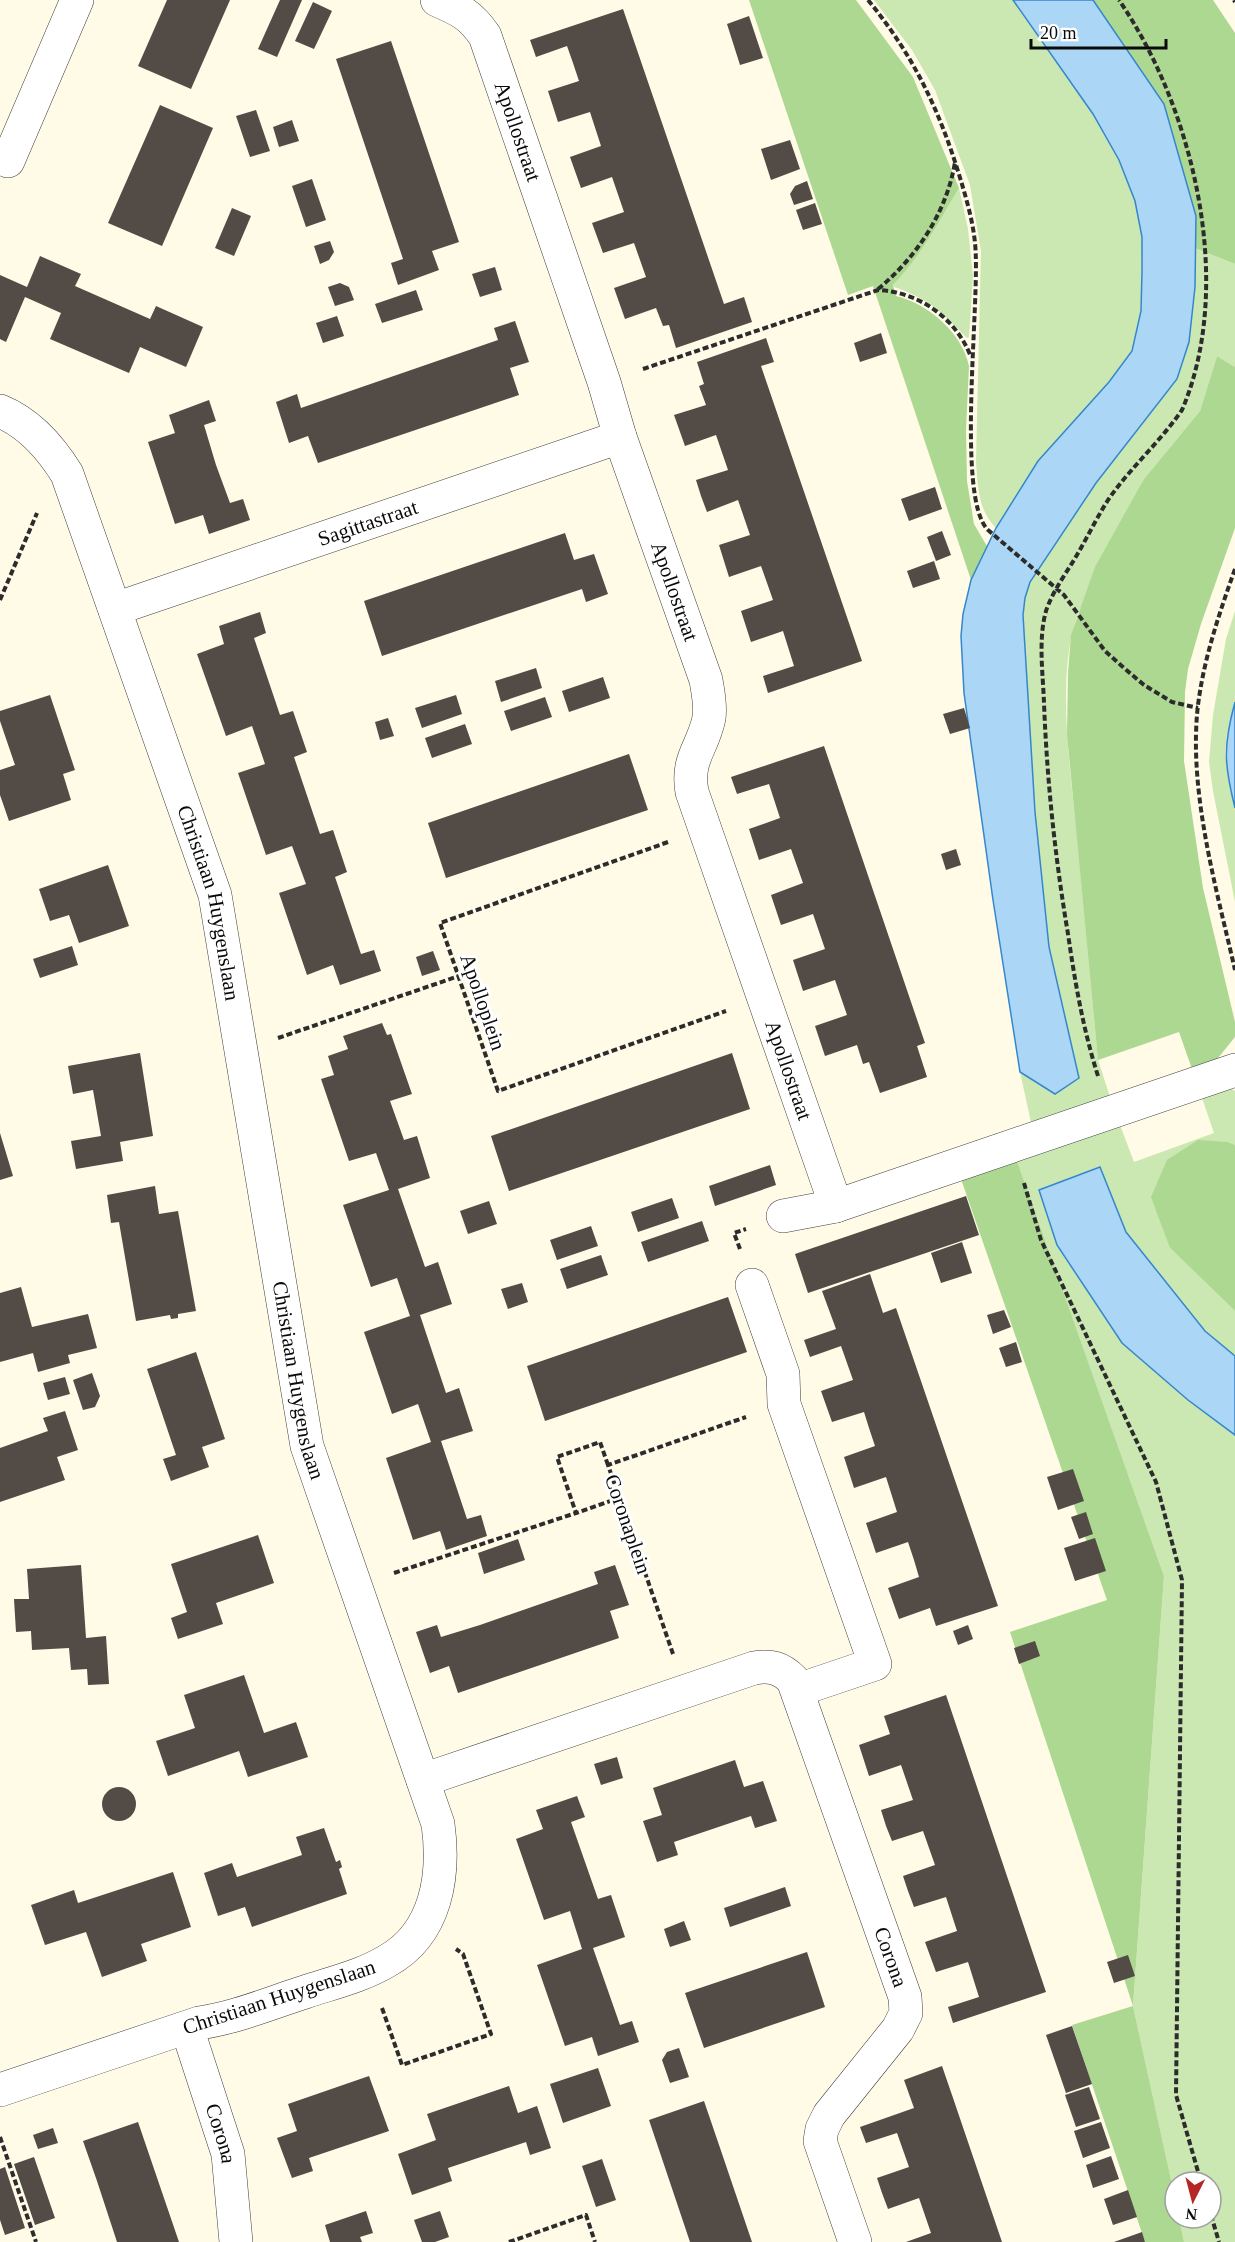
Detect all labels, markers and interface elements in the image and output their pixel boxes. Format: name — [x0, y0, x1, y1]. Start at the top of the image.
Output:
scale bar — [1031, 12, 1166, 50]
text: 20 m — [1040, 23, 1077, 43]
street label: Apollostraat — [490, 78, 546, 185]
street label: Sagittastraat — [315, 495, 421, 551]
street label: Apollostraat — [646, 538, 703, 644]
street label: Christiaan Huygenslaan — [172, 802, 245, 1003]
street label: Apolloplein — [455, 951, 511, 1054]
street label: Apollostraat — [760, 1017, 817, 1123]
street label: Christiaan Huygenslaan — [268, 1279, 330, 1483]
street label: Coronaplein — [600, 1471, 656, 1577]
street label: Corona — [869, 1924, 913, 1991]
street label: Christiaan Huygenslaan — [180, 1954, 379, 2040]
street label: Corona — [200, 2100, 241, 2165]
north arrow — [1163, 2170, 1223, 2230]
text: N — [1184, 2205, 1198, 2223]

